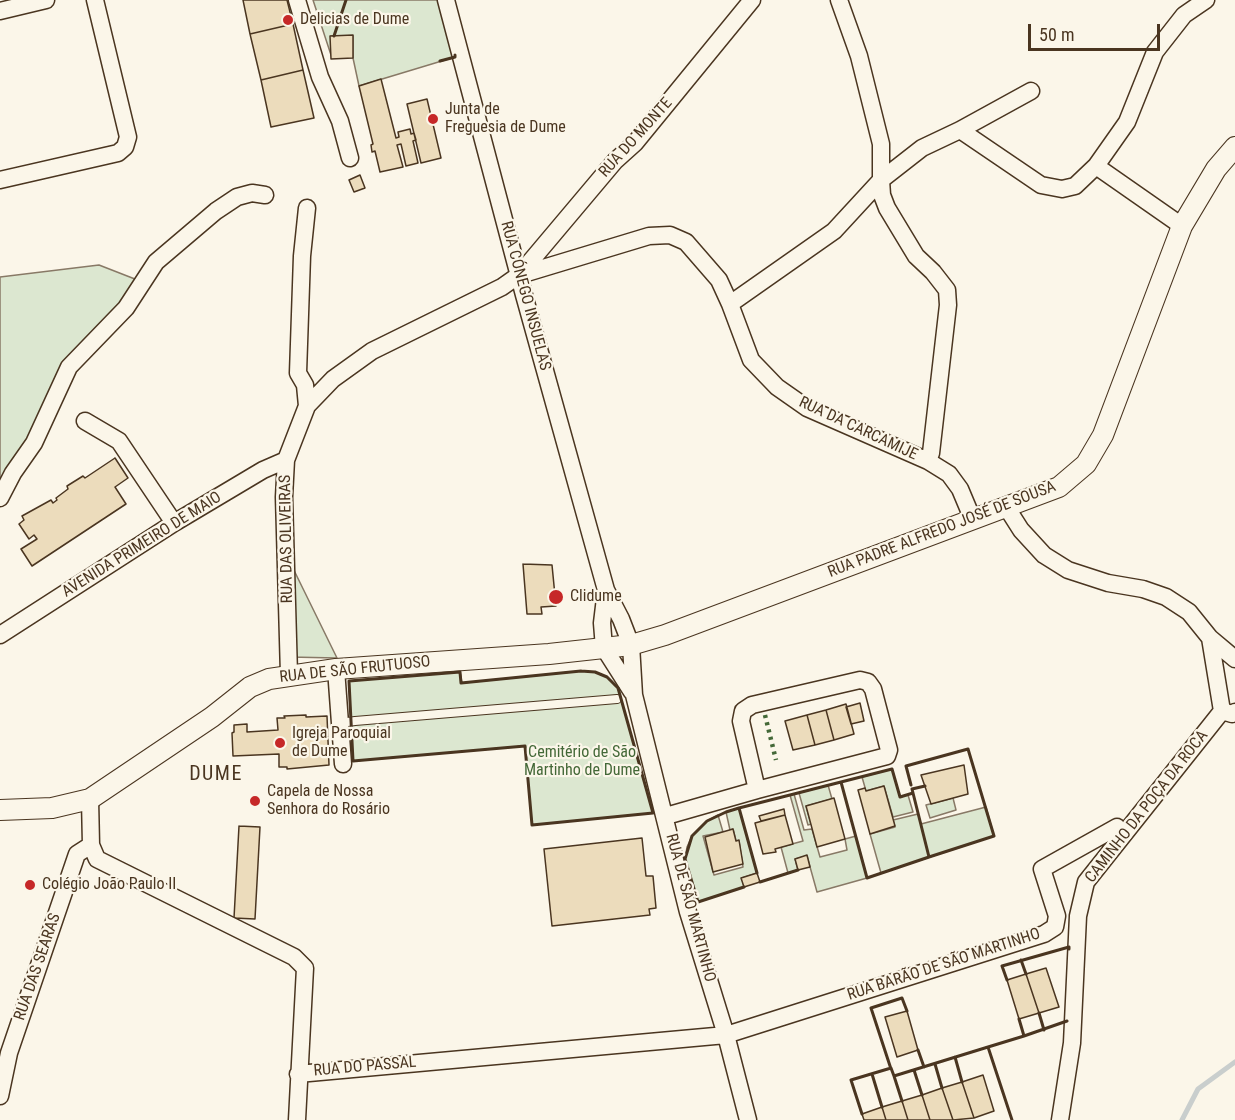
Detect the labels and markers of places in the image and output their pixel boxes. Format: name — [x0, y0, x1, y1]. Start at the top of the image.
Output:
place label: Delicias de Dume — [300, 10, 409, 30]
marker: Delicias de Dume — [281, 13, 295, 27]
place label: Junta de Freguesia de Dume — [445, 100, 566, 138]
marker: Junta de Freguesia de Dume — [426, 112, 440, 126]
place label: Clidume — [570, 587, 622, 607]
marker: Clidume — [547, 588, 565, 606]
place label: Igreja Paroquial de Dume — [292, 724, 391, 762]
marker: Igreja Paroquial de Dume — [273, 736, 287, 750]
place label: Capela de Nossa Senhora do Rosário — [267, 782, 390, 820]
marker: Capela de Nossa Senhora do Rosário — [248, 794, 262, 808]
place label: Colégio João Paulo II — [42, 875, 176, 895]
marker: Colégio João Paulo II — [23, 878, 37, 892]

